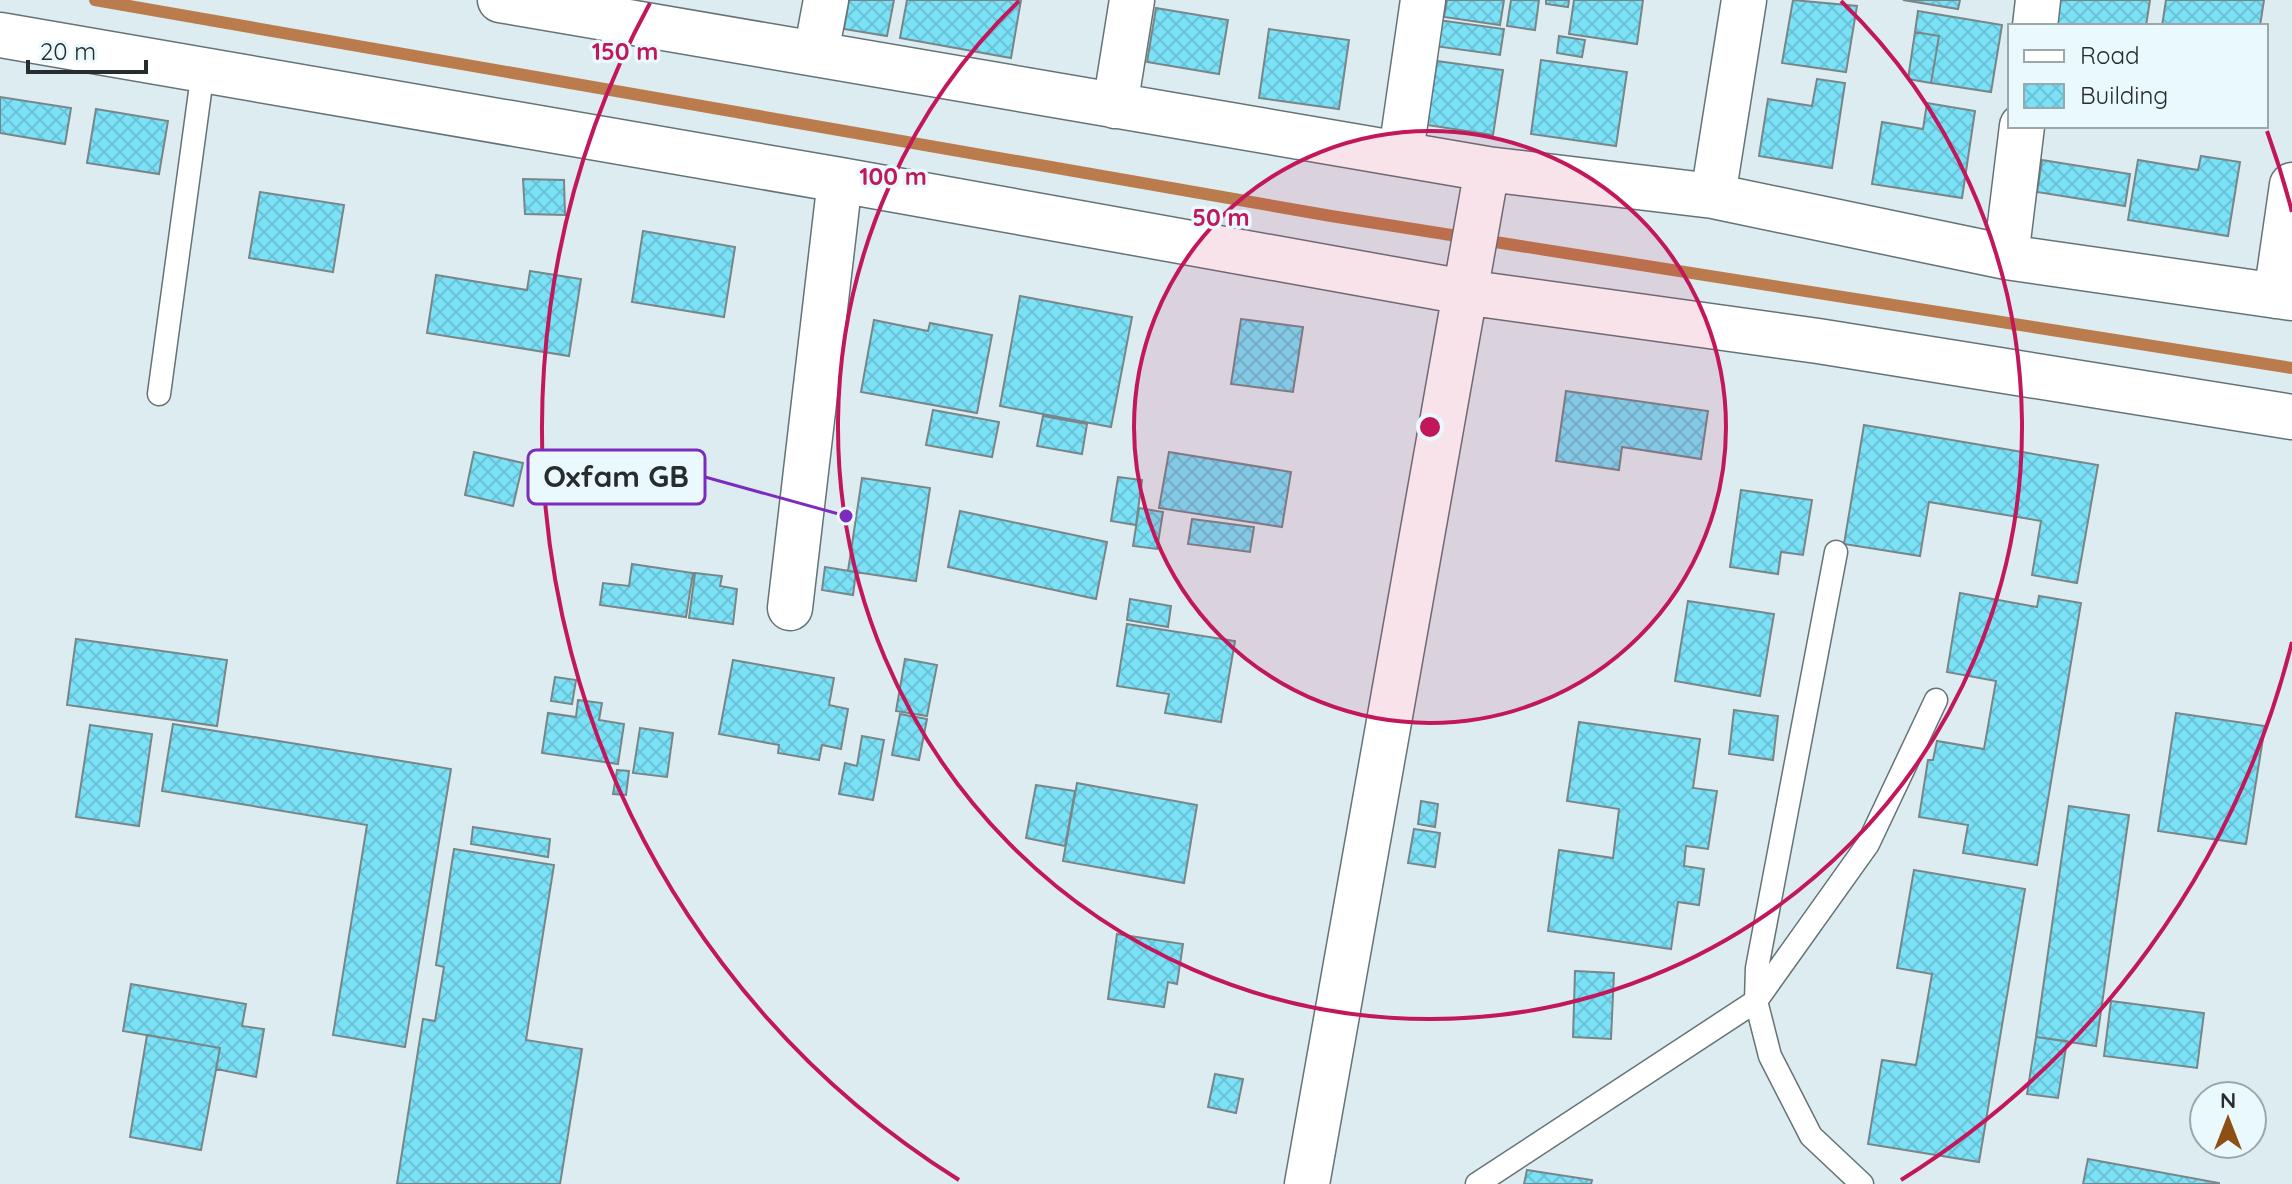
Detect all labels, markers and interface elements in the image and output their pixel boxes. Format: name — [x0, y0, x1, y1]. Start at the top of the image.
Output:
scale bar — [28, 24, 146, 74]
legend — [2008, 24, 2268, 128]
text: 20 m — [40, 36, 96, 66]
text: 150 m — [592, 36, 658, 66]
text: Road — [2080, 40, 2140, 70]
text: Building — [2080, 80, 2168, 110]
text: 100 m — [859, 161, 927, 191]
text: 50 m — [1192, 202, 1250, 232]
centre of rings — [1416, 413, 1444, 441]
callout: Oxfam GB — [528, 450, 705, 504]
text: Oxfam GB — [543, 457, 689, 495]
north arrow — [2188, 1080, 2268, 1160]
text: N — [2220, 1086, 2236, 1114]

